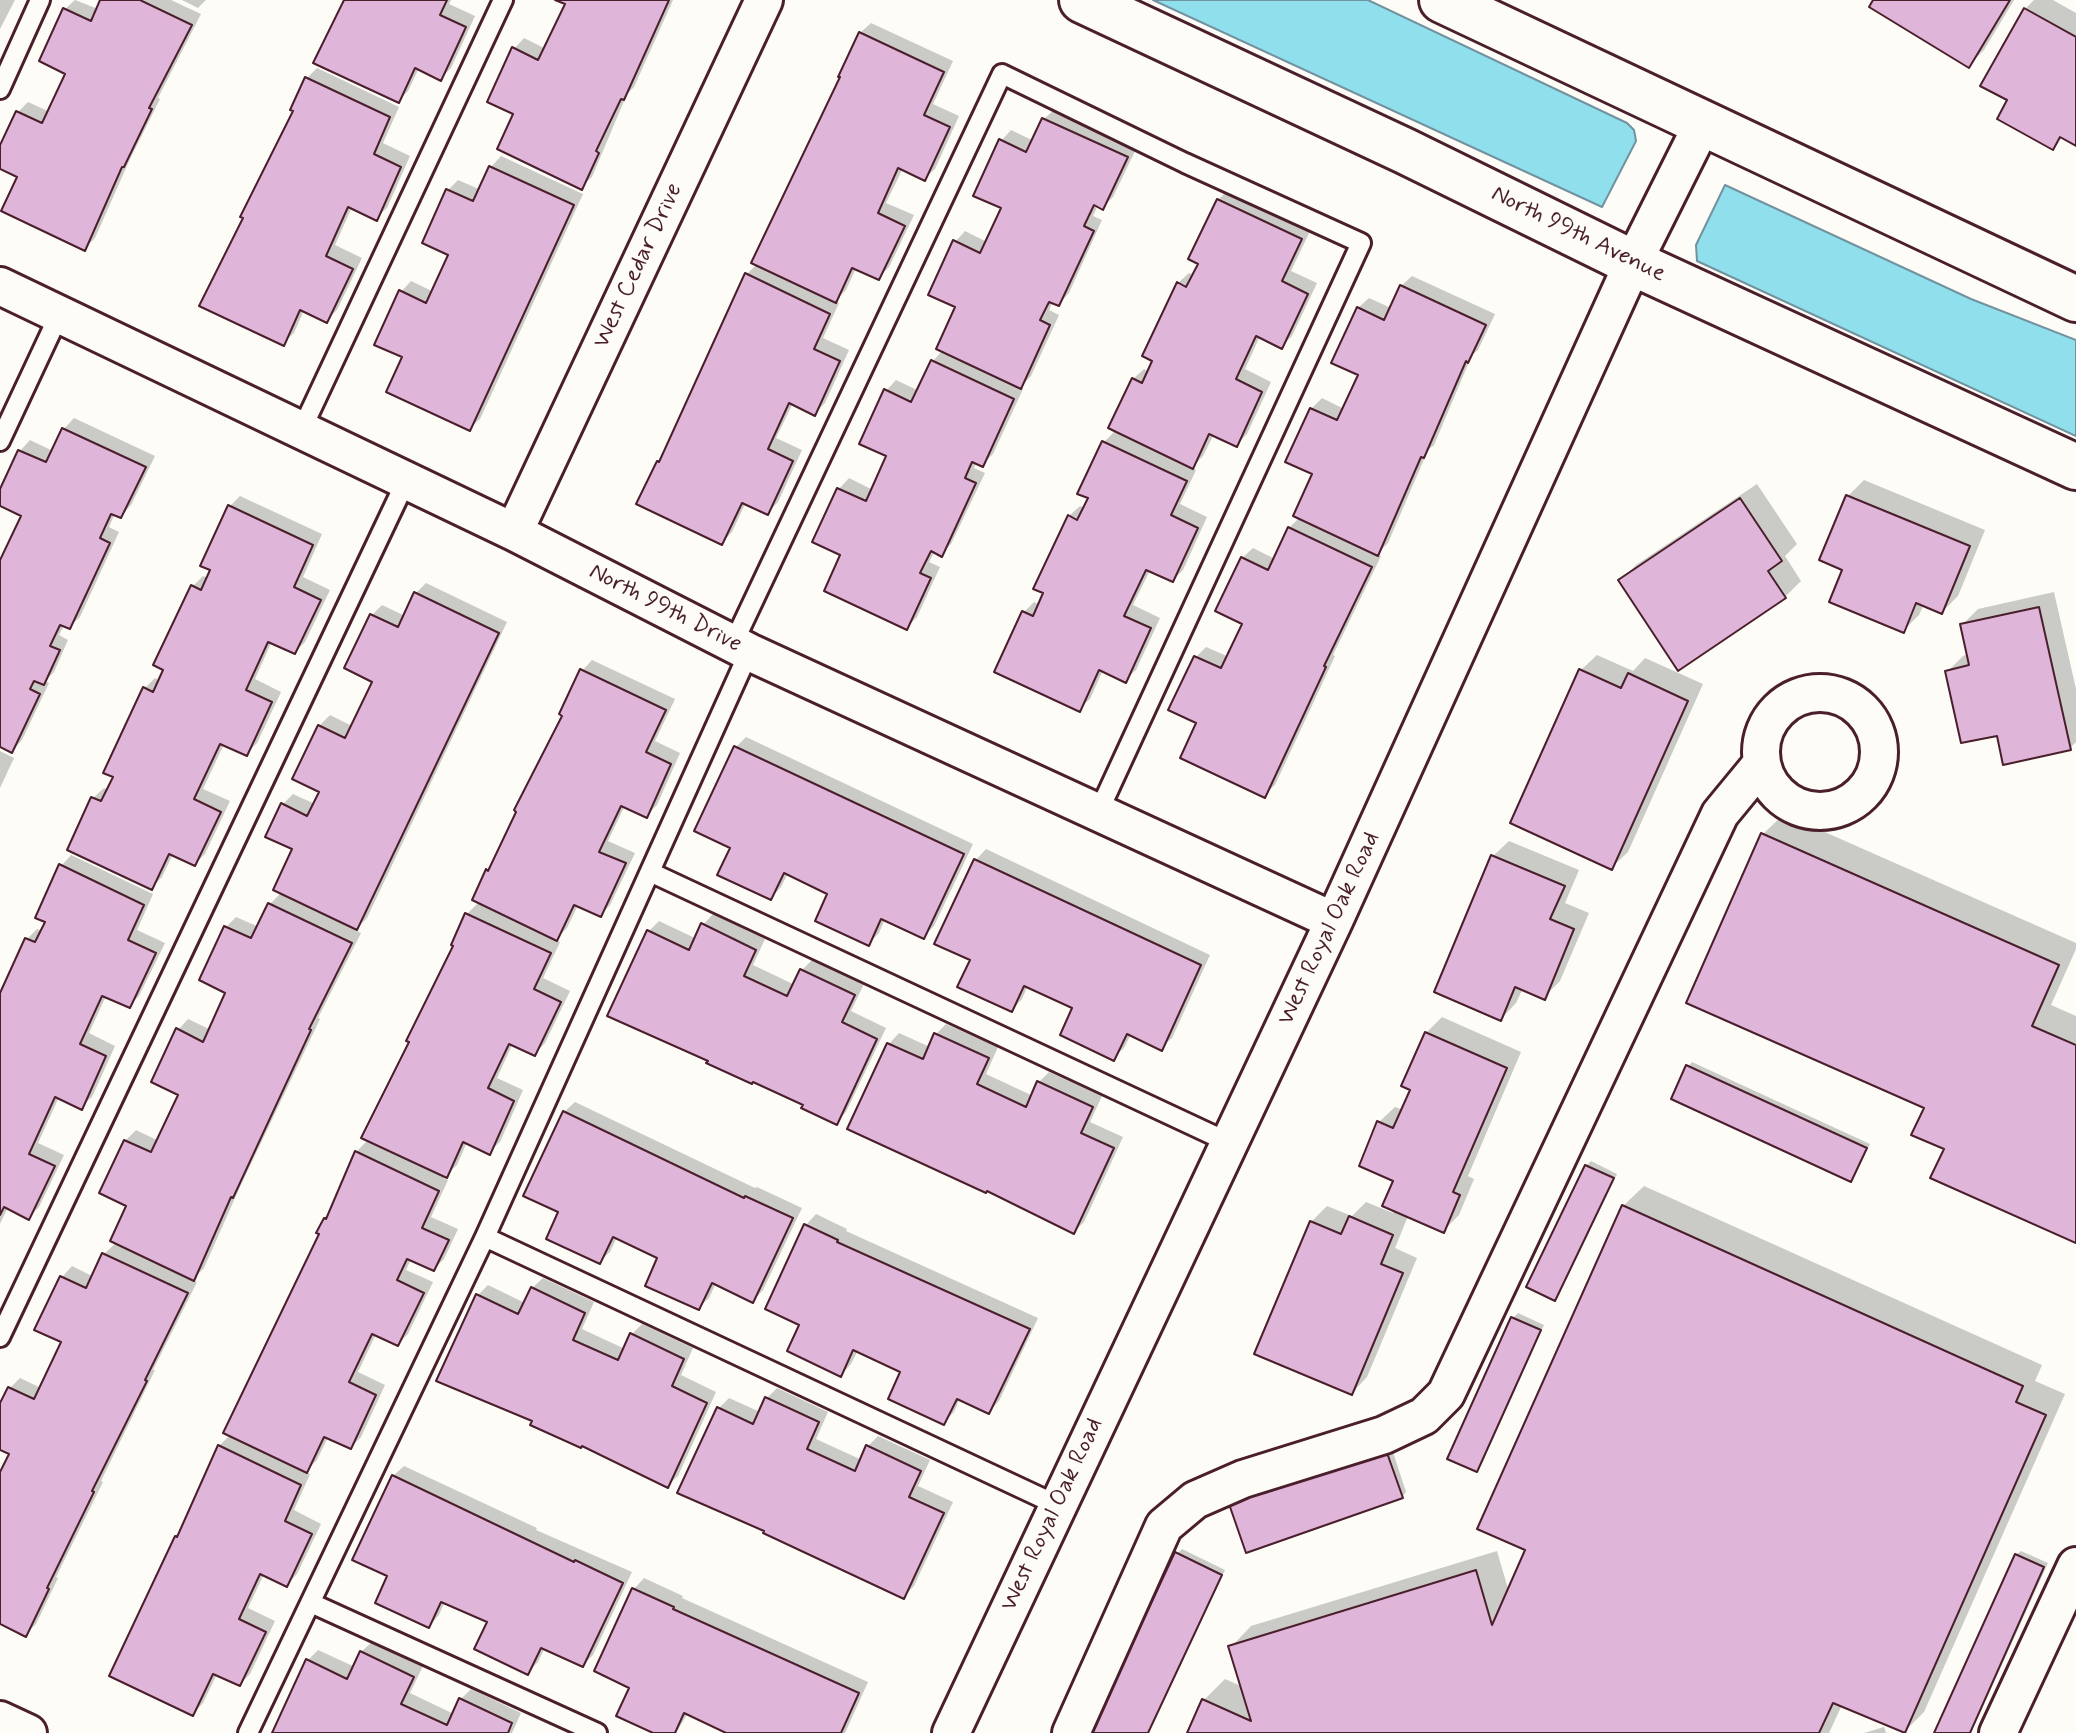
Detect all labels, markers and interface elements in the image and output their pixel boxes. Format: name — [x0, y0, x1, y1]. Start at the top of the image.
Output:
street label: West Cedar Drive — [588, 179, 690, 353]
street label: North 99th Avenue — [1486, 180, 1670, 290]
street label: North 99th Drive — [584, 558, 746, 660]
street label: West Royal Oak Road — [1273, 828, 1387, 1030]
street label: West Royal Oak Road — [996, 1414, 1110, 1616]

